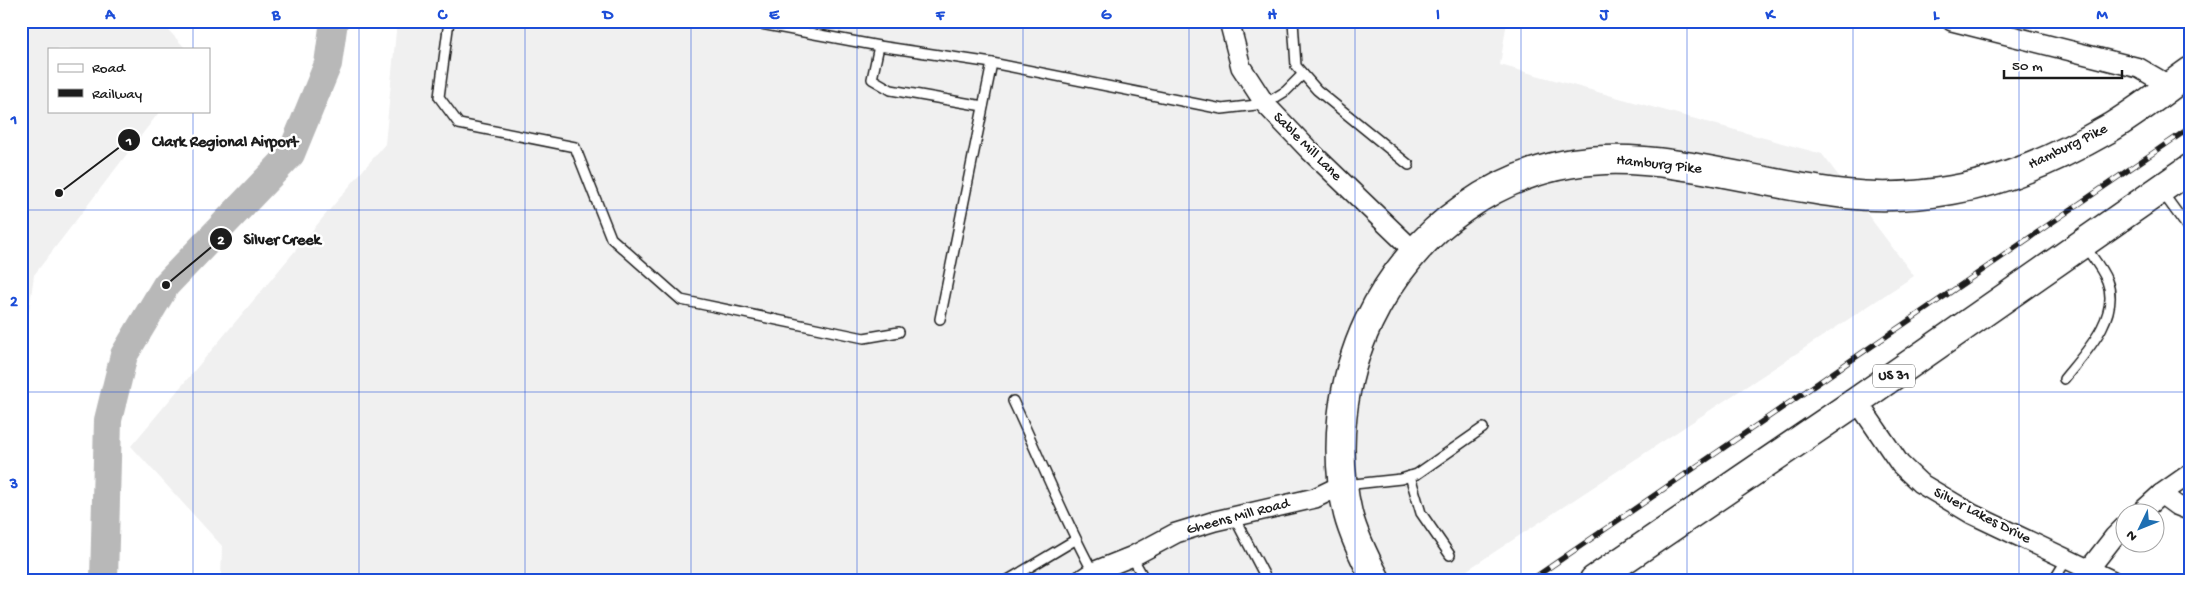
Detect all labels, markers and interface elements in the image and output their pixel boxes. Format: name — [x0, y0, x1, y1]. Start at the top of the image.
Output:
text: A — [104, 7, 116, 26]
text: B — [271, 7, 281, 26]
text: C — [437, 7, 448, 26]
text: D — [601, 7, 614, 26]
text: E — [769, 7, 780, 26]
text: F — [935, 7, 946, 26]
text: G — [1101, 7, 1112, 26]
text: H — [1267, 7, 1277, 26]
text: I — [1436, 7, 1440, 26]
text: J — [1599, 7, 1610, 26]
text: K — [1765, 7, 1777, 26]
text: L — [1933, 7, 1940, 26]
text: M — [2096, 7, 2108, 26]
legend — [48, 48, 210, 112]
scale bar — [2004, 48, 2122, 80]
text: 50 m — [2012, 58, 2043, 76]
text: Road — [92, 60, 126, 78]
text: Railway — [92, 86, 143, 104]
street label: Sable Mill Lane — [1269, 109, 1345, 185]
text: 1 — [10, 112, 17, 131]
street label: Hamburg Pike — [2025, 120, 2111, 174]
callout: Clark Regional Airport — [117, 125, 308, 156]
text: 1 — [125, 133, 132, 151]
text: Clark Regional Airport — [151, 134, 299, 153]
street label: Hamburg Pike — [1615, 152, 1703, 178]
callout: Silver Creek — [209, 223, 331, 254]
text: 2 — [217, 232, 225, 250]
text: Silver Creek — [243, 232, 322, 251]
text: 2 — [10, 294, 18, 313]
road number: US 31 — [1873, 364, 1915, 388]
text: 3 — [9, 476, 18, 495]
street label: Silver Lakes Drive — [1930, 484, 2034, 548]
street label: Gheens Mill Road — [1185, 494, 1293, 539]
north arrow — [2114, 504, 2164, 554]
text: N — [2123, 526, 2142, 544]

